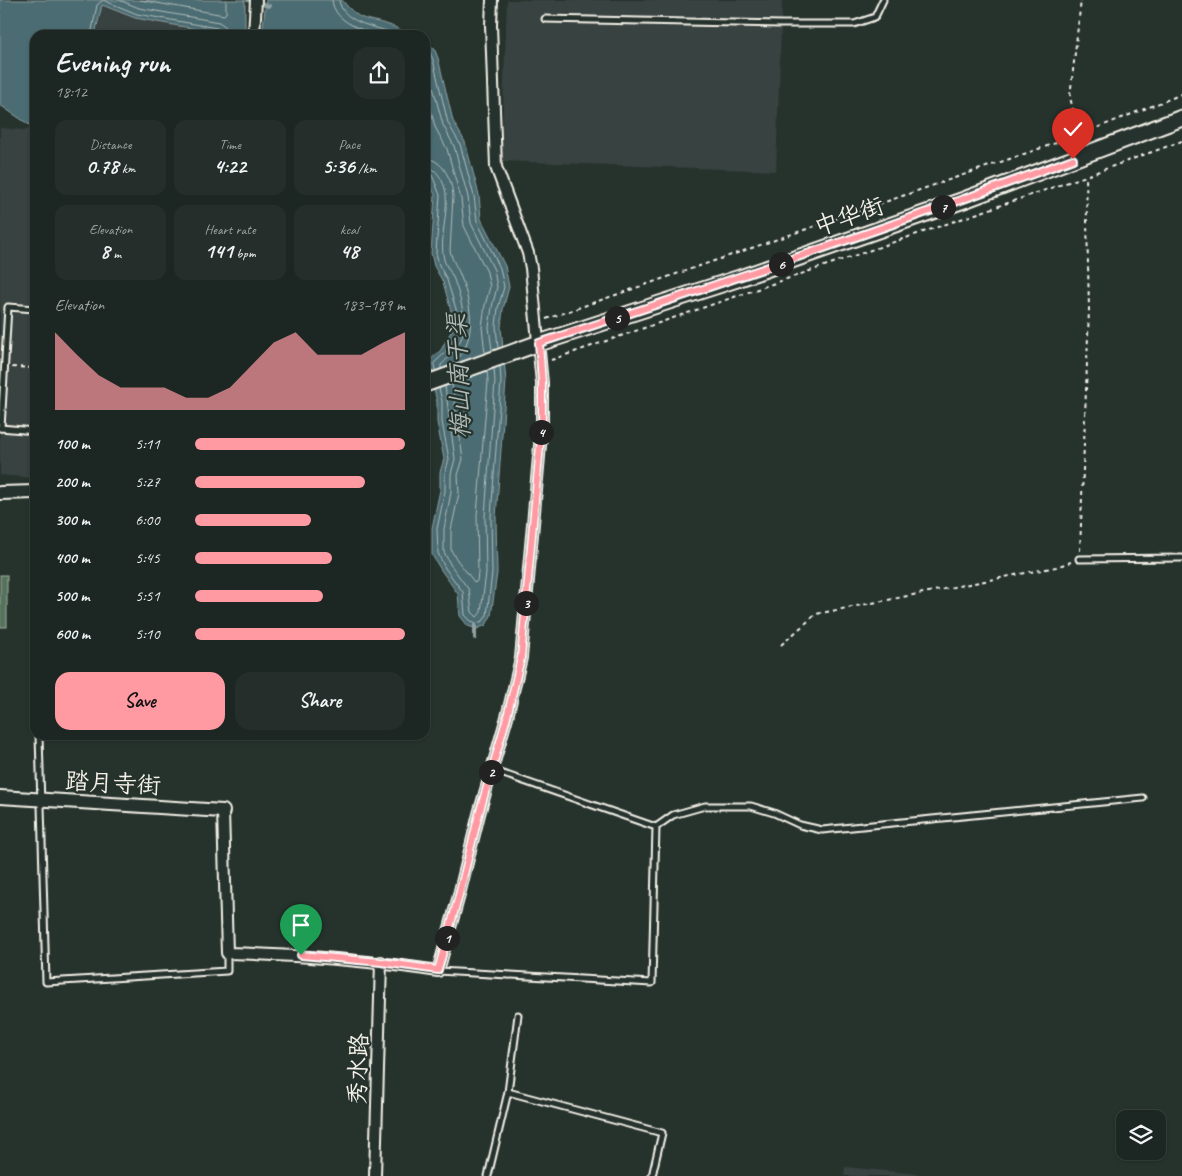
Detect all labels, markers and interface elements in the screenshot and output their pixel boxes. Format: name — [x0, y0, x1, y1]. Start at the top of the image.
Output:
text: Evening run — [55, 45, 170, 80]
button: share — [353, 47, 405, 99]
text: 18:12 — [55, 82, 87, 102]
pin — [1052, 108, 1094, 159]
icon: check — [1059, 115, 1087, 143]
text: Distance — [90, 136, 132, 153]
text: Time — [219, 136, 241, 153]
text: Pace — [339, 136, 360, 153]
text: 0.78 — [86, 153, 118, 179]
text: 4:22 — [214, 153, 246, 179]
text: 5:36 — [322, 153, 355, 179]
text: km — [118, 160, 135, 177]
text: /km — [355, 160, 376, 177]
street label: 中华街 — [810, 190, 888, 242]
pin: 7 — [930, 194, 956, 220]
text: 7 — [940, 199, 947, 216]
text: Elevation — [89, 221, 132, 238]
text: Heart rate — [204, 221, 256, 238]
text: kcal — [340, 221, 359, 238]
text: 8 — [100, 238, 110, 264]
text: 141 — [205, 238, 233, 264]
text: 48 — [340, 238, 359, 264]
text: m — [110, 245, 121, 262]
text: bpm — [233, 245, 255, 262]
pin: 6 — [768, 252, 794, 276]
text: 6 — [778, 256, 785, 273]
text: Elevation — [55, 295, 104, 315]
text: 183–189 m — [342, 295, 405, 315]
pin: 5 — [604, 306, 630, 330]
text: 5 — [614, 310, 621, 327]
water label: 梅山南干渠 — [441, 311, 477, 439]
pin: 4 — [528, 420, 554, 444]
text: 4 — [538, 424, 545, 441]
text: 100 m — [55, 434, 90, 454]
text: 5:11 — [135, 434, 160, 454]
text: 200 m — [55, 472, 90, 492]
text: 5:27 — [135, 472, 160, 492]
text: 300 m — [55, 510, 90, 530]
text: 6:00 — [135, 510, 160, 530]
text: 400 m — [55, 548, 90, 568]
text: 5:45 — [135, 548, 160, 568]
text: 500 m — [55, 586, 89, 606]
text: 5:51 — [135, 586, 160, 606]
pin: 3 — [514, 590, 538, 616]
text: 3 — [523, 595, 530, 612]
text: 600 m — [55, 624, 90, 644]
text: 5:10 — [135, 624, 160, 644]
button: Save — [55, 672, 225, 730]
button: Share — [235, 672, 405, 730]
pin: 2 — [478, 760, 504, 784]
text: 2 — [488, 764, 495, 781]
street label: 踏月寺街 — [64, 766, 162, 800]
pin — [280, 904, 322, 955]
icon: arrive — [287, 911, 315, 939]
pin: 1 — [434, 926, 460, 950]
text: 1 — [444, 930, 451, 947]
street label: 秀水路 — [342, 1032, 374, 1106]
map controls — [1116, 1110, 1166, 1160]
button: layers — [1116, 1110, 1166, 1160]

